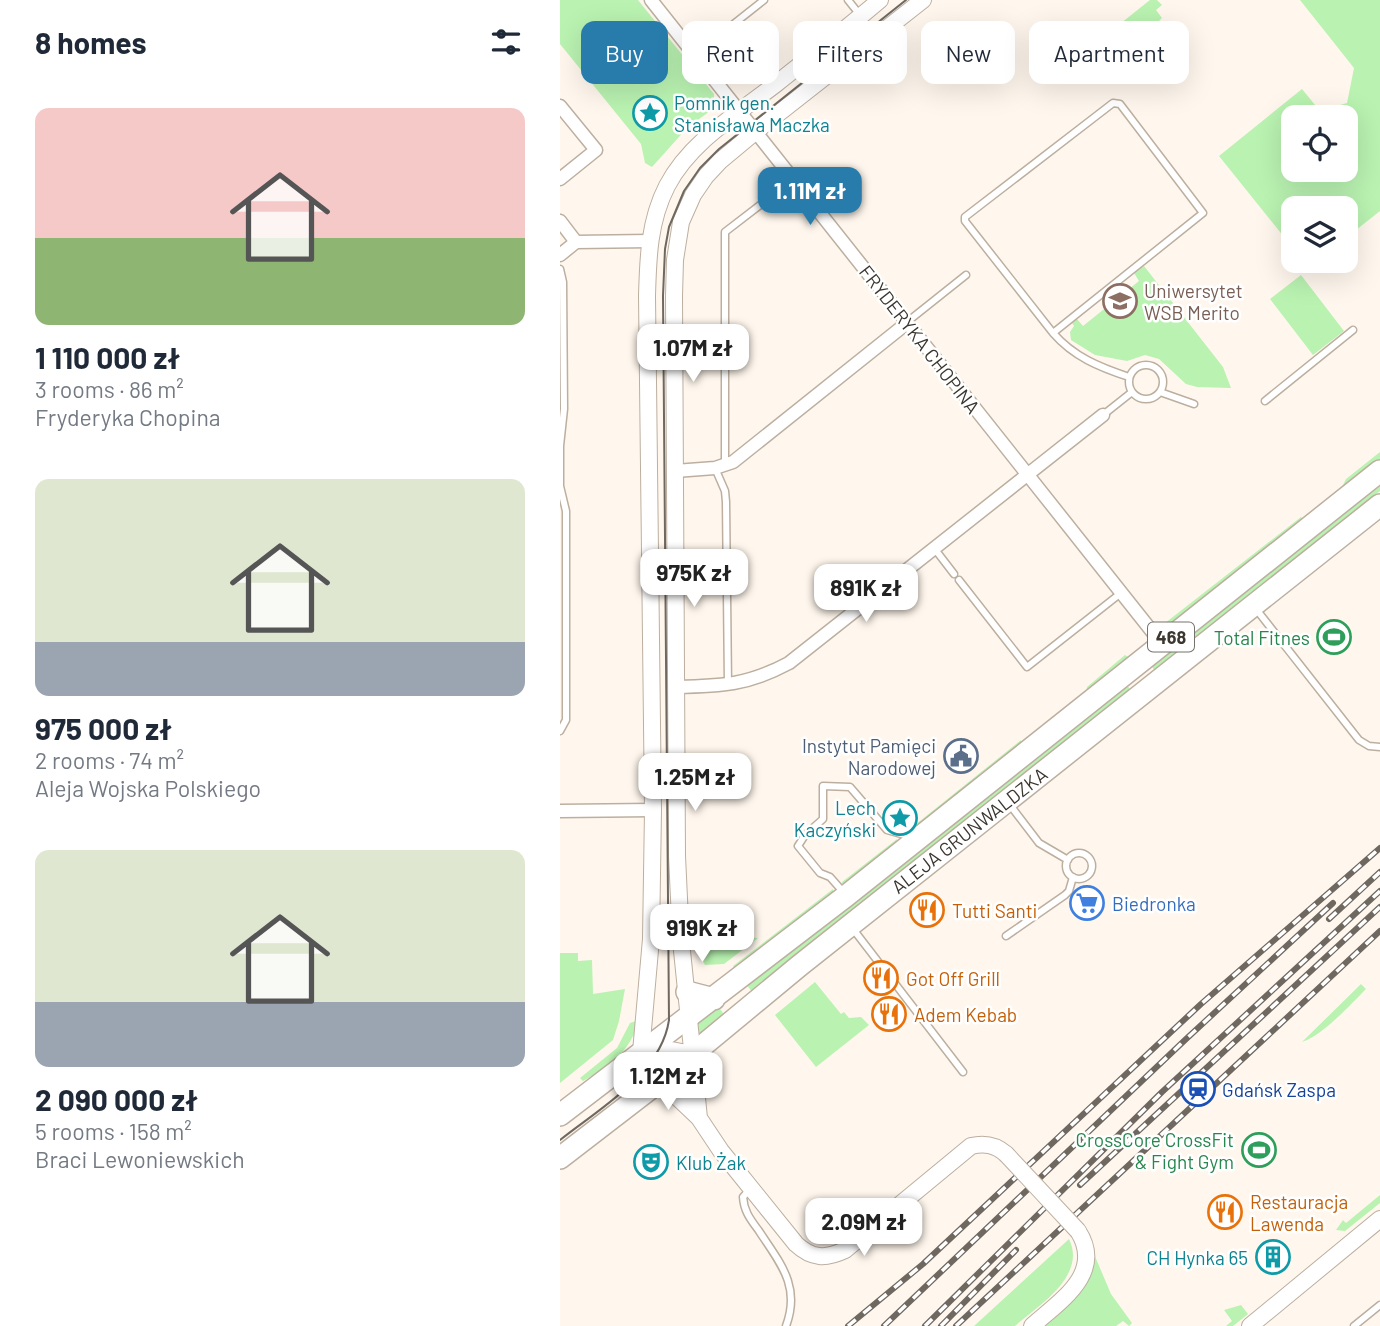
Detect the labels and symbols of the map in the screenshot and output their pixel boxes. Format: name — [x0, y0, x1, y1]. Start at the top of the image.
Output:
place label: Pomnik gen. Stanisława Maczka — [674, 91, 830, 136]
place icon: Pomnik gen. Stanisława Maczka — [631, 94, 669, 132]
pin: 1.11M zł — [738, 168, 882, 227]
street label: FRYDERYKA CHOPINA — [855, 260, 985, 418]
place label: Uniwersytet WSB Merito — [1144, 279, 1243, 324]
school or university icon: Uniwersytet WSB Merito — [1101, 282, 1139, 320]
pin: 1.07M zł — [621, 324, 765, 384]
pin: 975K zł — [629, 550, 759, 609]
pin: 891K zł — [801, 564, 931, 624]
sports icon: Total Fitnes — [1315, 618, 1353, 656]
road number: 468 — [1148, 622, 1194, 652]
place label: Total Fitnes — [1214, 626, 1310, 649]
place label: Instytut Pamięci Narodowej — [802, 734, 936, 779]
public building icon: Instytut Pamięci Narodowej — [942, 737, 980, 775]
pin: 1.25M zł — [623, 754, 767, 813]
street label: ALEJA GRUNWALDZKA — [886, 762, 1052, 898]
place label: Lech Kaczyński — [794, 796, 876, 841]
place icon: Lech Kaczyński — [881, 799, 919, 837]
supermarket icon: Biedronka — [1068, 884, 1106, 922]
restaurant icon: Tutti Santi — [908, 891, 946, 929]
place label: Biedronka — [1112, 892, 1196, 915]
place label: Tutti Santi — [952, 899, 1037, 922]
pin: 919K zł — [637, 904, 767, 964]
restaurant icon: Got Off Grill — [862, 959, 900, 997]
place label: Got Off Grill — [906, 967, 1000, 990]
restaurant icon: Adem Kebab — [870, 995, 908, 1033]
place label: Adem Kebab — [914, 1003, 1017, 1026]
pin: 1.12M zł — [596, 1052, 740, 1112]
station icon: Gdańsk Zaspa — [1179, 1070, 1217, 1108]
place label: Gdańsk Zaspa — [1222, 1078, 1336, 1101]
place label: CrossCore CrossFit & Fight Gym — [1075, 1128, 1234, 1173]
sports icon: CrossCore CrossFit & Fight Gym — [1240, 1131, 1278, 1169]
theatre icon: Klub Żak — [632, 1143, 670, 1181]
place label: Klub Żak — [676, 1151, 746, 1174]
place label: Restauracja Lawenda — [1250, 1190, 1348, 1235]
restaurant icon: Restauracja Lawenda — [1206, 1193, 1244, 1231]
pin: 2.09M zł — [792, 1198, 936, 1258]
building icon: CH Hynka 65 — [1254, 1238, 1292, 1276]
place label: CH Hynka 65 — [1146, 1246, 1248, 1269]

